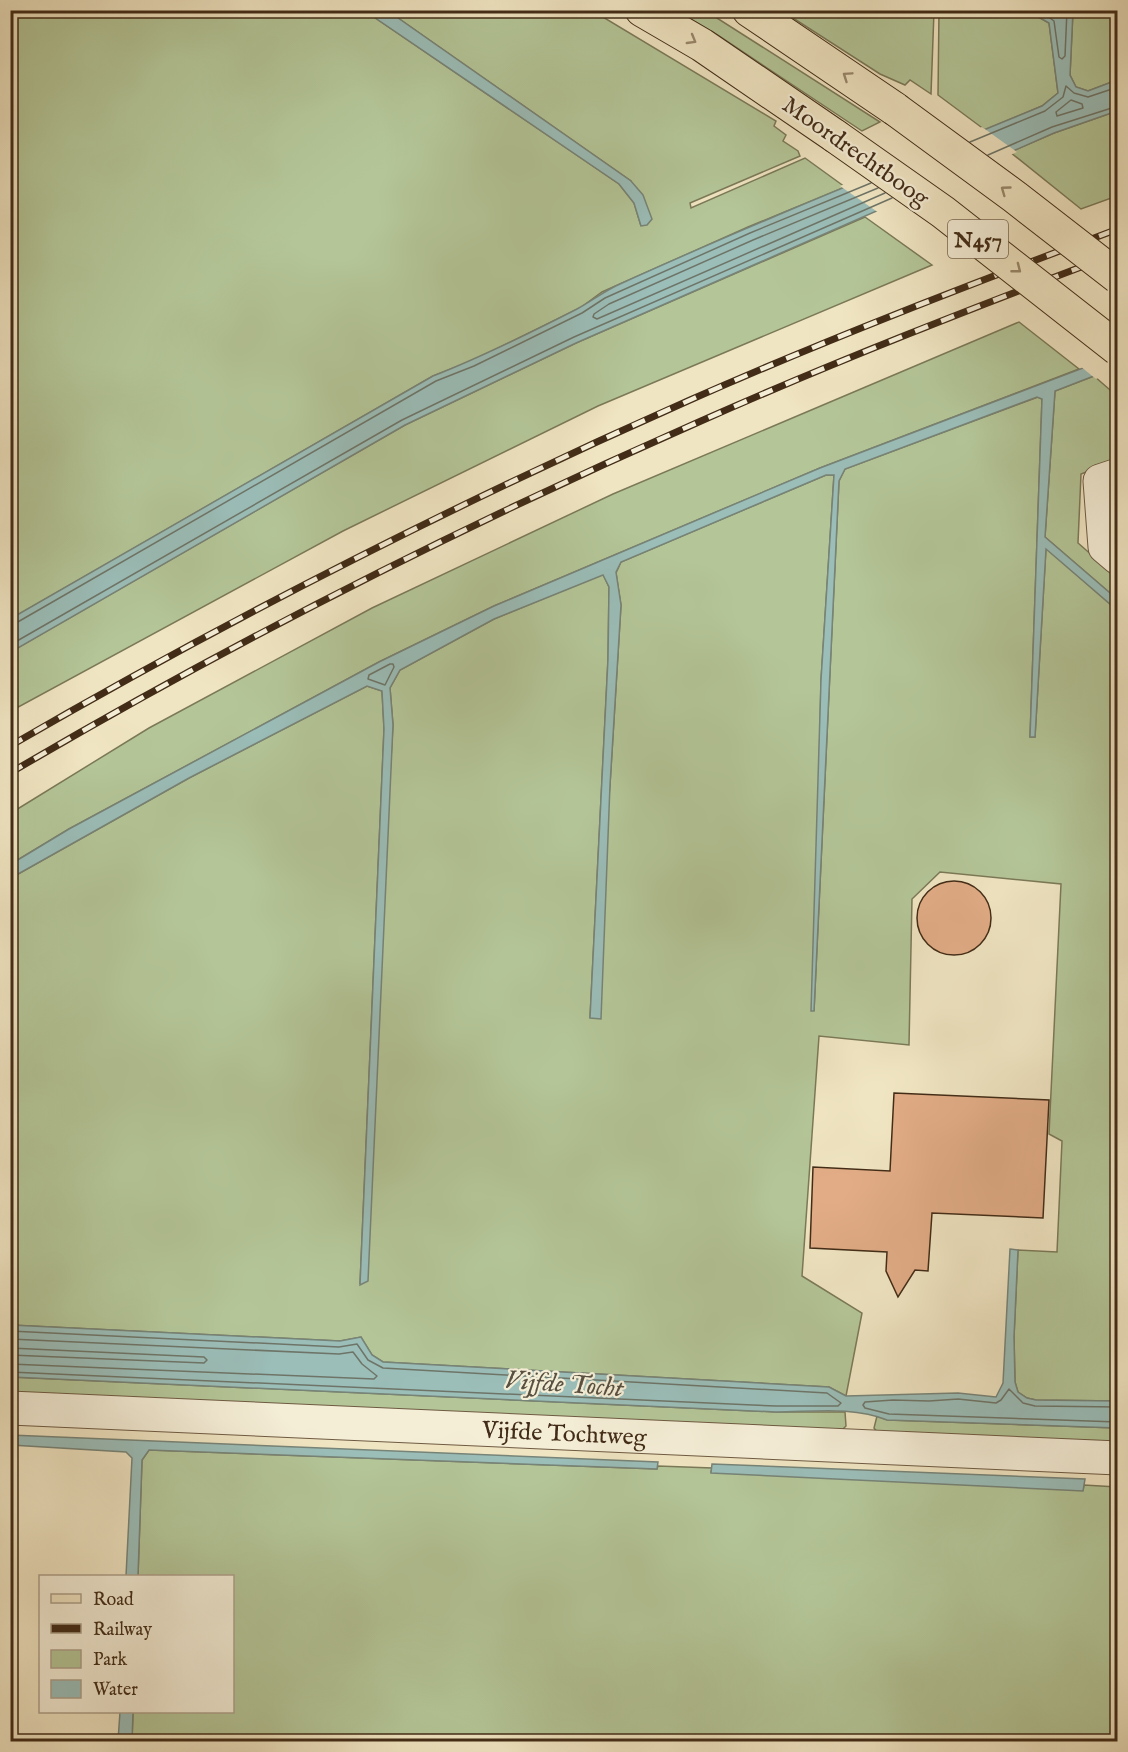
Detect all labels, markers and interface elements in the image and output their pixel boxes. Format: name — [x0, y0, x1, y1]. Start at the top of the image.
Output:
one-way arrow — [686, 32, 697, 44]
one-way arrow — [843, 72, 853, 84]
street label: Moordrechtboog — [776, 90, 935, 215]
one-way arrow — [1000, 186, 1011, 197]
road number: N457 — [948, 220, 1008, 258]
one-way arrow — [1011, 262, 1022, 273]
water label: Vijfde Tocht — [503, 1364, 626, 1405]
street label: Vijfde Tochtweg — [480, 1415, 648, 1454]
legend — [39, 1575, 234, 1713]
text: Road — [93, 1589, 134, 1612]
text: Railway — [93, 1619, 152, 1642]
text: Park — [93, 1649, 128, 1672]
text: Water — [93, 1679, 138, 1702]

